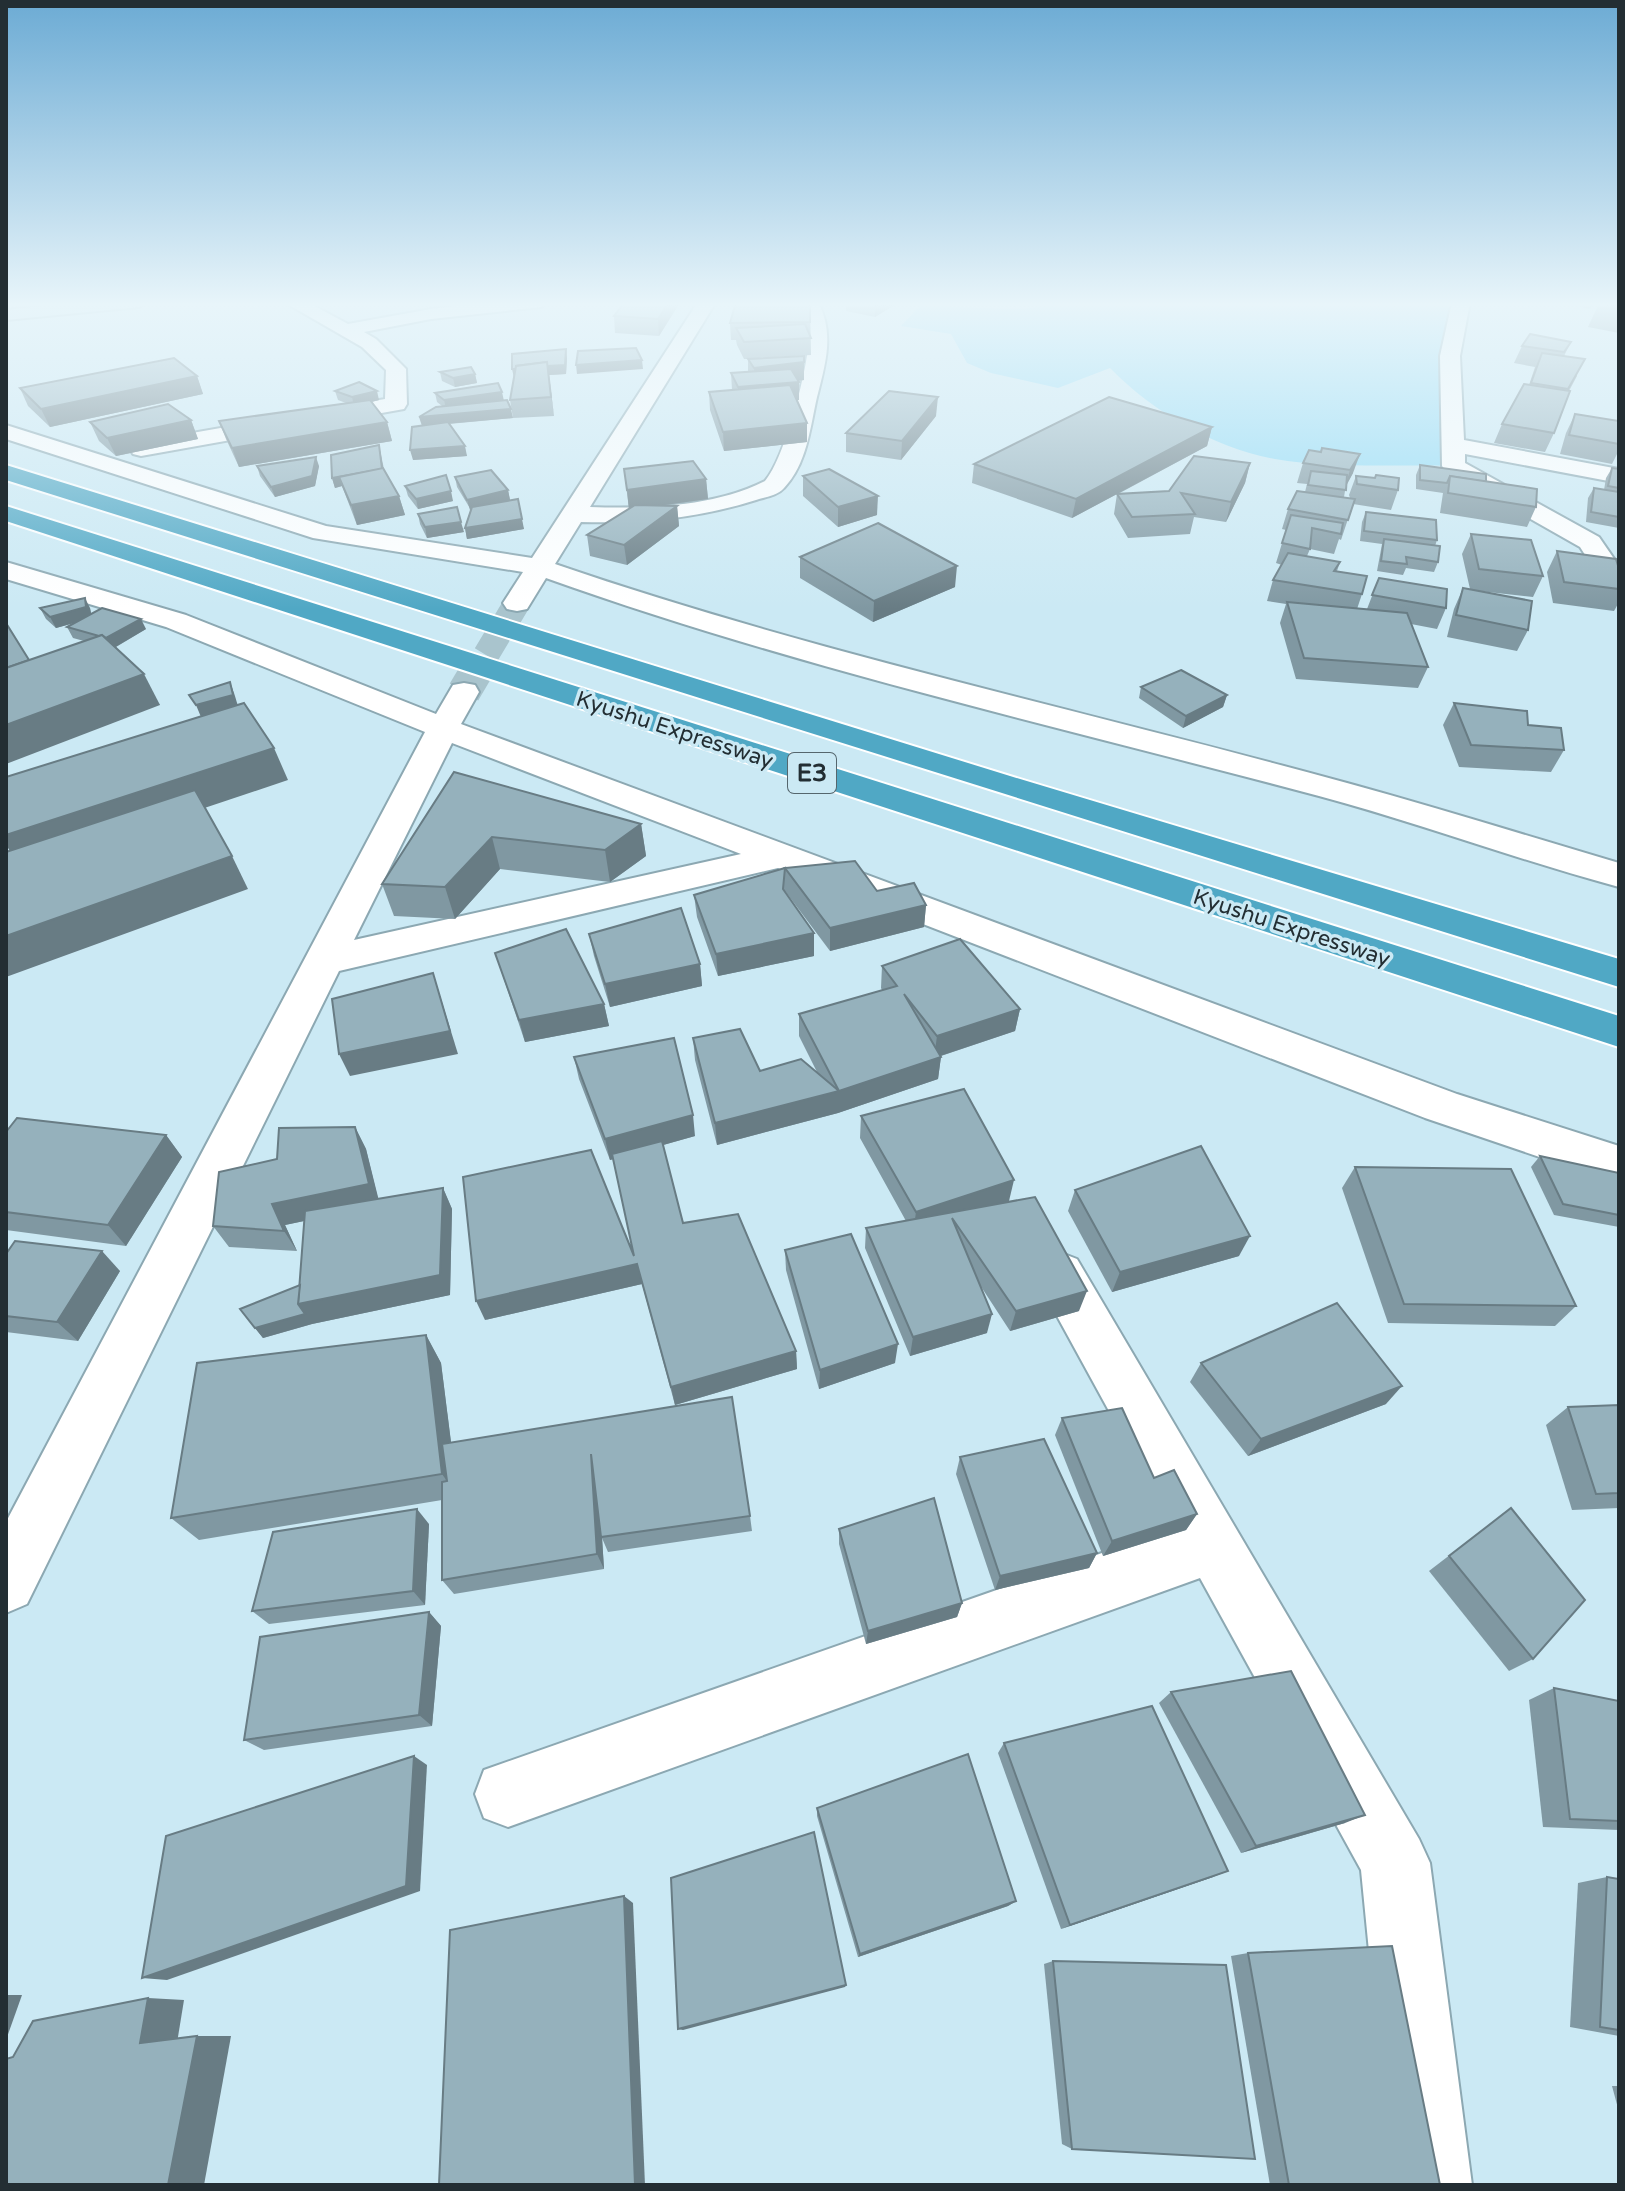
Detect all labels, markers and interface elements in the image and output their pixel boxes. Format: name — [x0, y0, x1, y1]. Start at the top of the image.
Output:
street label: Kyushu Expressway — [573, 686, 777, 774]
road number: E3 — [788, 753, 836, 793]
street label: Kyushu Expressway — [1190, 884, 1394, 972]

